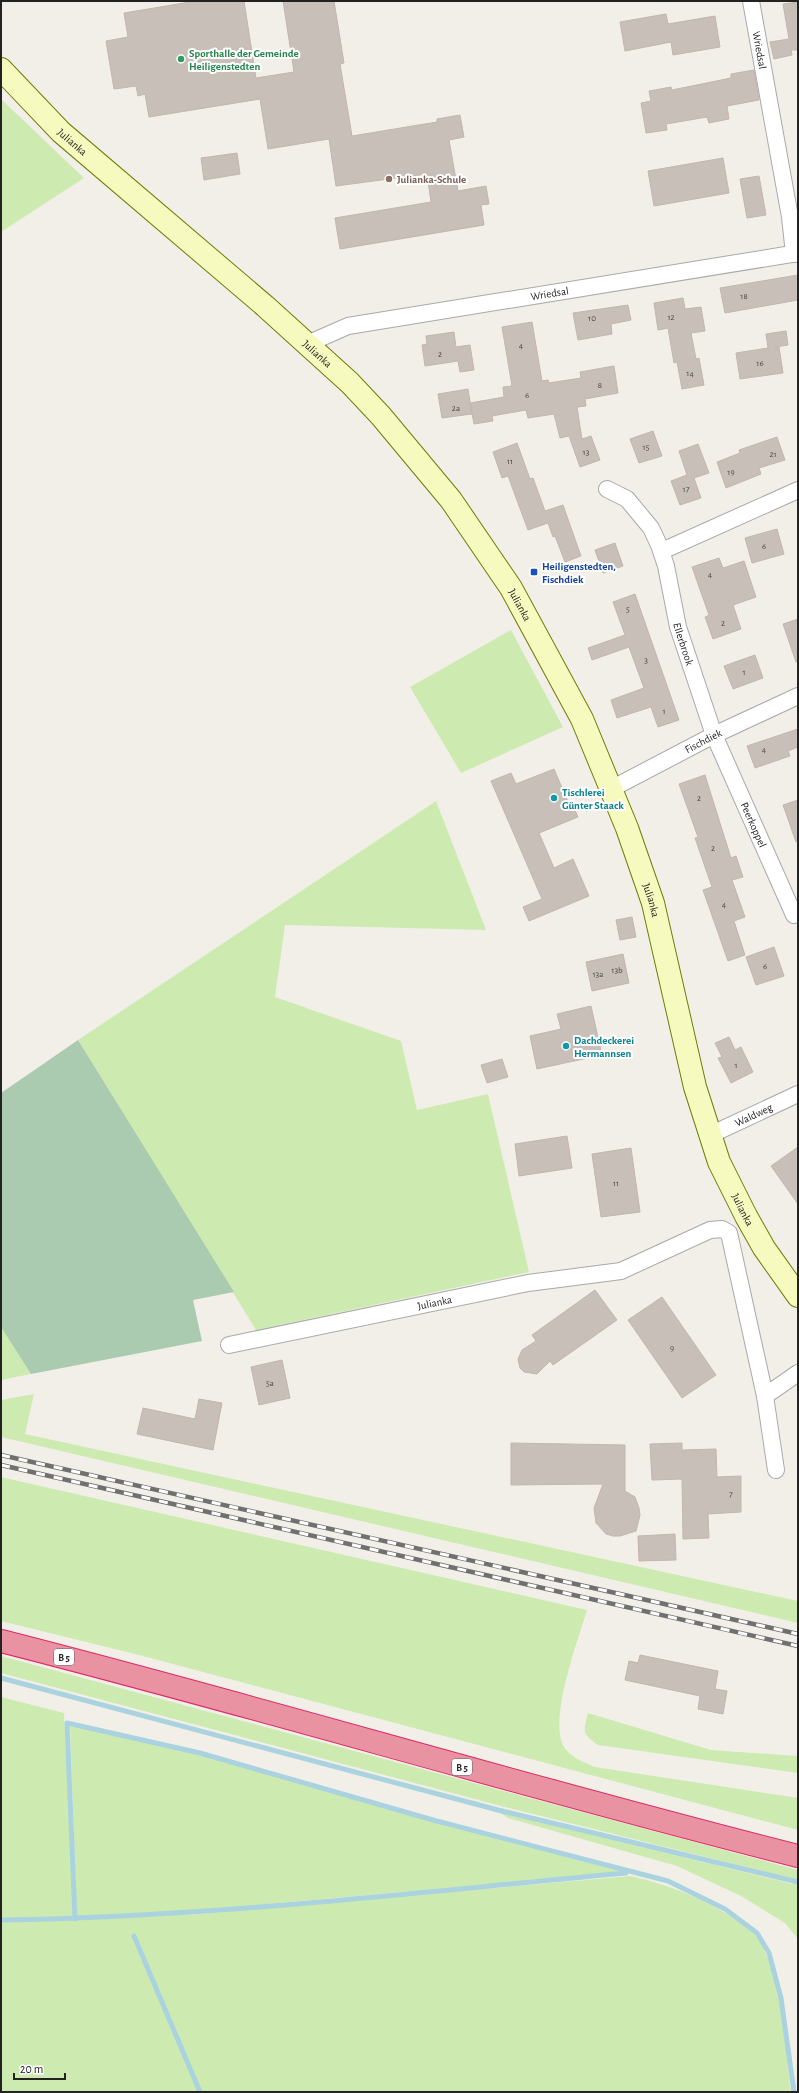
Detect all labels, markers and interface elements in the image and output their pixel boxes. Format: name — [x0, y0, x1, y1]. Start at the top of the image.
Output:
street label: Wriedsal — [751, 31, 768, 70]
place label: Sporthalle der Gemeinde Heiligenstedten — [189, 48, 299, 72]
marker: Sporthalle der Gemeinde Heiligenstedten — [176, 54, 186, 64]
street label: Julianka — [55, 127, 89, 158]
marker: Julianka-Schule — [384, 174, 394, 184]
place label: Julianka-Schule — [397, 174, 466, 185]
street label: Wriedsal — [530, 285, 569, 302]
house number: 18 — [740, 292, 748, 301]
house number: 12 — [667, 313, 675, 322]
house number: 10 — [588, 314, 596, 323]
street label: Julianka — [301, 338, 334, 370]
house number: 4 — [519, 341, 524, 350]
house number: 2 — [438, 350, 442, 359]
house number: 16 — [756, 359, 764, 368]
house number: 14 — [686, 369, 694, 378]
house number: 8 — [598, 381, 602, 390]
house number: 6 — [525, 391, 529, 400]
house number: 2a — [452, 404, 460, 413]
house number: 15 — [643, 443, 650, 452]
house number: 13 — [583, 448, 590, 457]
house number: 21 — [769, 450, 777, 459]
house number: 11 — [507, 457, 513, 466]
house number: 19 — [727, 468, 735, 477]
house number: 17 — [683, 485, 690, 494]
house number: 6 — [762, 542, 766, 551]
place label: Heiligenstedten, Fischdiek — [542, 561, 616, 585]
marker: Heiligenstedten, Fischdiek — [529, 567, 539, 577]
house number: 4 — [708, 570, 713, 579]
street label: Julianka — [506, 587, 533, 623]
house number: 5 — [626, 605, 630, 614]
house number: 2 — [721, 619, 725, 628]
street label: Ellerbrook — [671, 622, 695, 667]
house number: 3 — [644, 656, 648, 665]
house number: 1 — [742, 668, 746, 677]
house number: 1 — [662, 707, 666, 716]
street label: Fischdiek — [683, 727, 724, 755]
house number: 4 — [762, 745, 767, 754]
place label: Tischlerei Günter Staack — [562, 787, 624, 811]
marker: Tischlerei Günter Staack — [549, 793, 559, 803]
house number: 2 — [697, 794, 701, 803]
street label: Peerkoppel — [739, 801, 768, 849]
house number: 2 — [711, 844, 715, 853]
street label: Julianka — [641, 882, 661, 918]
house number: 4 — [722, 900, 727, 909]
house number: 6 — [763, 962, 767, 971]
house number: 13b — [611, 966, 623, 975]
house number: 13a — [593, 970, 603, 979]
place label: Dachdeckerei Hermannsen — [574, 1035, 634, 1059]
marker: Dachdeckerei Hermannsen — [561, 1041, 571, 1051]
house number: 1 — [734, 1061, 738, 1070]
street label: Waldweg — [733, 1101, 775, 1129]
house number: 11 — [613, 1179, 619, 1188]
street label: Julianka — [730, 1192, 755, 1228]
street label: Julianka — [417, 1294, 453, 1312]
house number: 9 — [670, 1344, 674, 1353]
house number: 5a — [266, 1379, 274, 1388]
house number: 7 — [729, 1490, 733, 1499]
road number: B 5 — [54, 1649, 74, 1665]
road number: B 5 — [452, 1759, 472, 1775]
scale bar — [14, 2055, 65, 2081]
text: 20 m — [20, 2063, 43, 2075]

